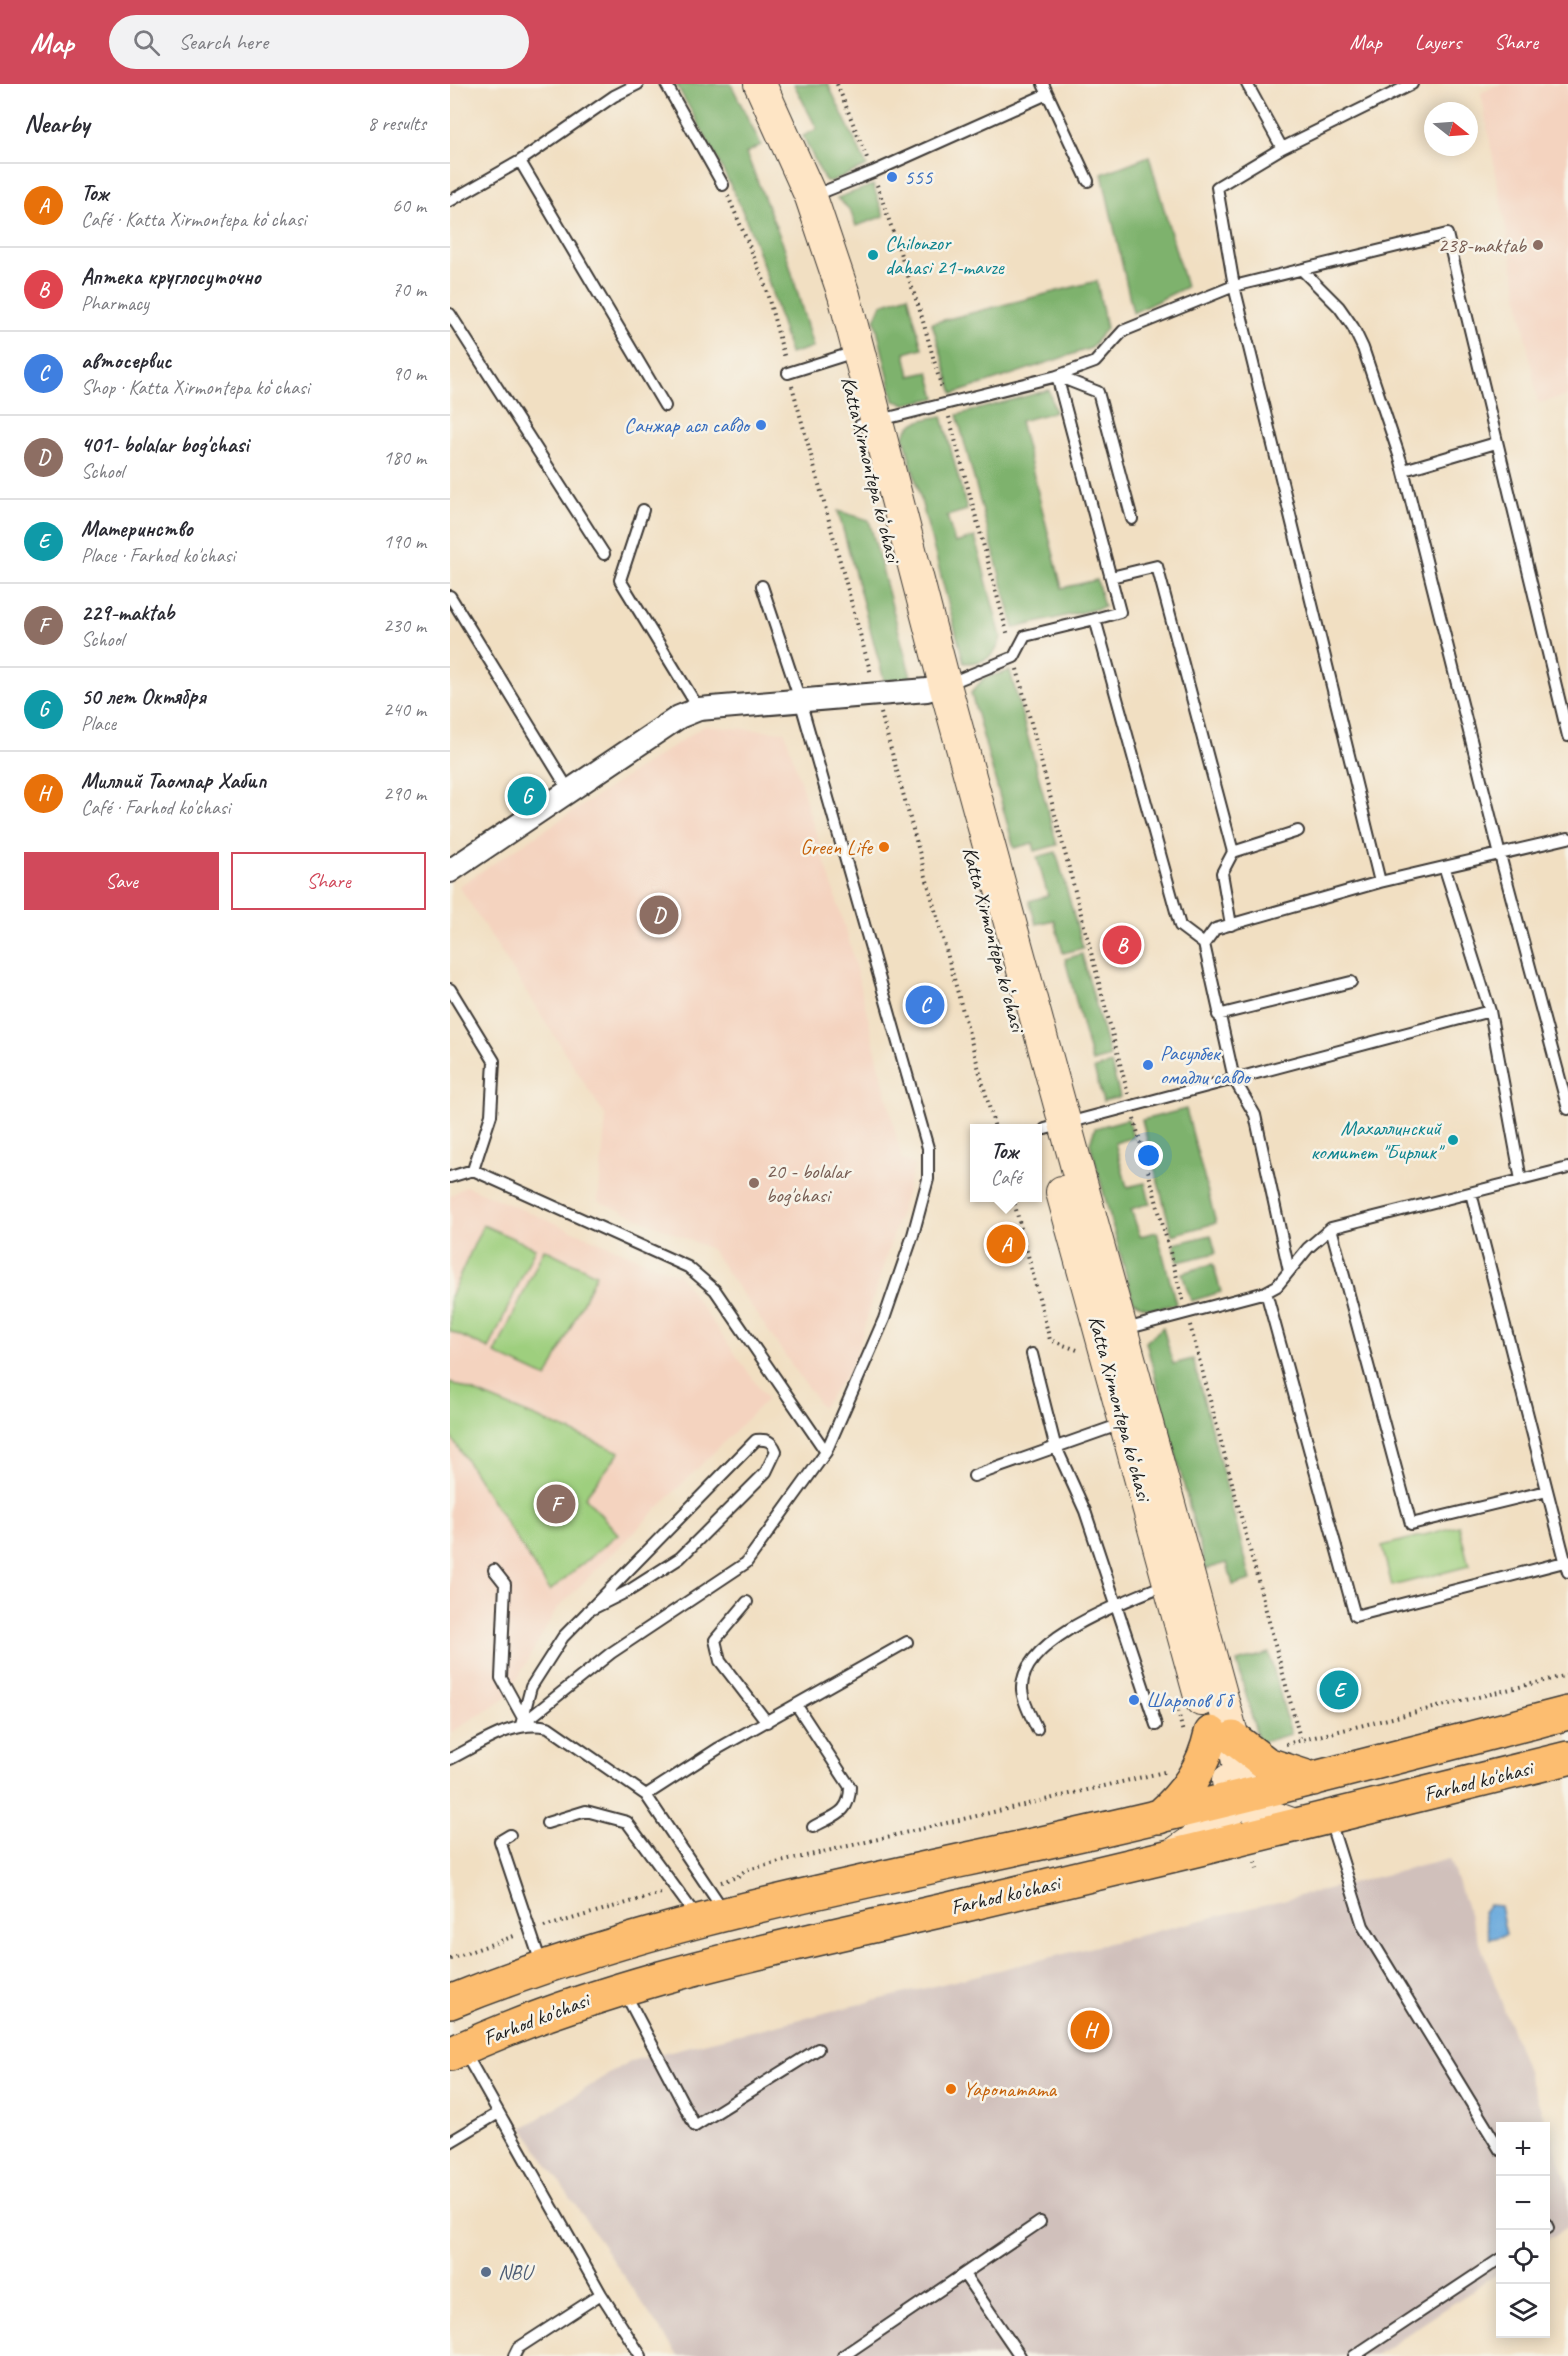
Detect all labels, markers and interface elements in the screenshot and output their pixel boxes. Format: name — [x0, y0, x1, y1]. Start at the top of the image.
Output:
search box — [109, 15, 529, 69]
text: Map — [30, 25, 73, 60]
icon: search — [130, 26, 163, 59]
text: Search here — [178, 28, 268, 56]
text: Map — [1349, 29, 1382, 55]
text: Layers — [1415, 29, 1461, 55]
text: Share — [1494, 29, 1538, 55]
north arrow — [1424, 102, 1478, 156]
text: Nearby — [24, 107, 89, 140]
text: 8 results — [367, 111, 426, 136]
place label: 555 — [904, 164, 934, 190]
marker: 555 — [885, 170, 899, 184]
text: Тож — [81, 179, 109, 207]
text: A — [38, 193, 49, 218]
text: 60 m — [392, 193, 426, 218]
text: Café · Katta Xirmontepa koʻchasi — [81, 207, 306, 232]
place label: Chilonzor dahasi 21-mavze — [885, 230, 1005, 280]
place label: 238-maktab — [1438, 232, 1528, 258]
marker: 238-maktab — [1531, 238, 1545, 252]
marker: Chilonzor dahasi 21-mavze — [866, 248, 880, 262]
text: Аптека круглосуточно — [81, 263, 260, 291]
text: B — [38, 277, 49, 302]
text: 70 m — [392, 277, 426, 302]
text: Pharmacy — [81, 291, 149, 316]
text: автосервис — [81, 347, 172, 375]
text: C — [39, 361, 48, 386]
text: 90 m — [392, 361, 426, 386]
street label: Katta Xirmontepa koʻchasi — [835, 374, 907, 567]
text: Shop · Katta Xirmontepa koʻchasi — [81, 375, 310, 400]
place label: Санжар асл савдо — [624, 412, 752, 438]
marker: Санжар асл савдо — [754, 418, 768, 432]
text: 401- bolalar bog'chasi — [81, 431, 249, 459]
text: D — [38, 445, 49, 470]
text: 180 m — [383, 445, 426, 470]
text: School — [81, 459, 124, 484]
text: Материнство — [81, 515, 193, 543]
text: E — [38, 529, 49, 554]
text: 190 m — [383, 529, 426, 554]
text: Place · Farhod ko'chasi — [81, 543, 235, 568]
text: 229-maktab — [81, 599, 174, 627]
text: F — [39, 613, 48, 638]
text: 230 m — [383, 613, 426, 638]
text: School — [81, 627, 124, 652]
text: 50 лет Октября — [81, 683, 206, 711]
text: G — [39, 697, 48, 722]
text: 240 m — [383, 697, 426, 722]
text: Place — [81, 711, 116, 736]
text: Миллий Таомлар Хабип — [81, 767, 267, 795]
pin: G — [508, 774, 547, 818]
text: H — [38, 781, 49, 806]
text: 290 m — [383, 781, 426, 806]
text: Café · Farhod ko'chasi — [81, 795, 230, 820]
place label: Green Life — [800, 834, 874, 860]
marker: Green Life — [877, 840, 891, 854]
street label: Katta Xirmontepa koʻchasi — [957, 844, 1032, 1037]
button: Save — [24, 852, 219, 910]
button: Share — [231, 852, 426, 910]
pin: D — [640, 892, 678, 938]
pin: B — [1102, 922, 1142, 968]
pin: C — [906, 982, 944, 1028]
place label: Расулбек омадли савдо — [1160, 1040, 1252, 1090]
marker: Расулбек омадли савдо — [1141, 1058, 1155, 1072]
place label: Махаллинский комитет "Бирлик" — [1311, 1115, 1445, 1165]
popup — [970, 1124, 1042, 1202]
marker: Махаллинский комитет "Бирлик" — [1446, 1133, 1460, 1147]
text: Тож — [991, 1137, 1018, 1165]
your location — [1134, 1141, 1163, 1170]
place label: 20 - bolalar bog'chasi — [766, 1158, 853, 1208]
text: Café — [991, 1165, 1021, 1190]
marker: 20 - bolalar bog'chasi — [747, 1176, 761, 1190]
pin: A — [986, 1222, 1026, 1266]
street label: Katta Xirmontepa koʻchasi — [1083, 1313, 1158, 1506]
pin: F — [536, 1482, 576, 1526]
pin: E — [1320, 1668, 1358, 1712]
place label: Шаропов б б — [1146, 1687, 1235, 1713]
marker: Шаропов б б — [1127, 1693, 1141, 1707]
street label: Farhod ko'chasi — [1421, 1754, 1538, 1807]
street label: Farhod ko'chasi — [948, 1869, 1065, 1920]
street label: Farhod ko'chasi — [480, 1986, 595, 2051]
pin: H — [1070, 2008, 1110, 2052]
place label: Yaponamama — [963, 2076, 1057, 2102]
marker: Yaponamama — [944, 2082, 958, 2096]
map controls — [1496, 2122, 1550, 2338]
button: + — [1496, 2122, 1550, 2176]
button: − — [1496, 2176, 1550, 2230]
button: locate — [1496, 2230, 1550, 2284]
place label: NBU — [498, 2259, 535, 2285]
marker: NBU — [479, 2265, 493, 2279]
button: layers — [1496, 2284, 1550, 2338]

